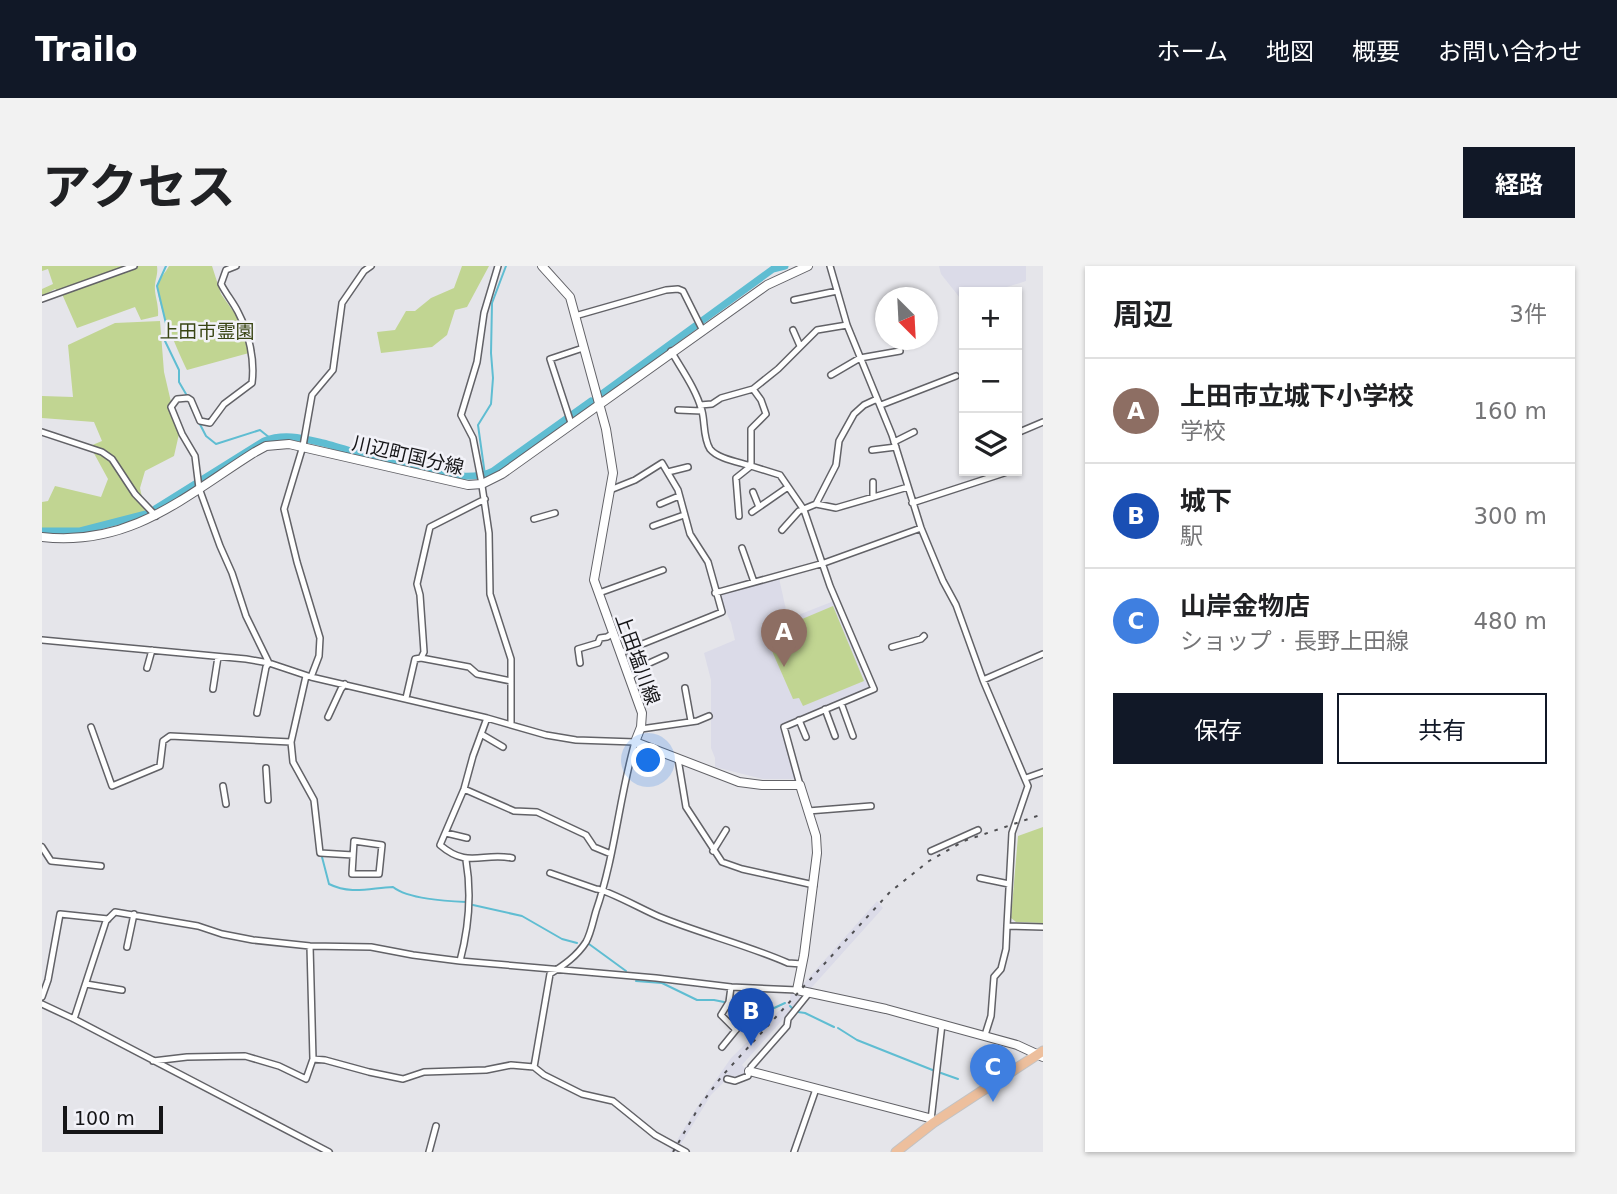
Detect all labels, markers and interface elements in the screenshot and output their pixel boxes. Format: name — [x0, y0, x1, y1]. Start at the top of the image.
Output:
text: Trailo — [35, 30, 138, 69]
text: ホーム — [1157, 38, 1228, 66]
text: 地図 — [1266, 38, 1314, 66]
text: 概要 — [1352, 38, 1400, 66]
text: お問い合わせ — [1438, 38, 1582, 66]
button: 経路 — [1463, 147, 1575, 218]
text: アクセス — [42, 159, 236, 216]
north arrow — [875, 287, 938, 350]
map controls — [959, 287, 1022, 476]
button: + — [959, 287, 1022, 350]
text: 周辺 — [1113, 297, 1173, 332]
text: 3件 — [1509, 301, 1547, 327]
park label: 上田市霊園 — [159, 320, 255, 342]
button: − — [959, 350, 1022, 413]
text: 上田市立城下小学校 — [1180, 381, 1414, 411]
text: A — [1127, 398, 1145, 424]
text: 160 m — [1473, 398, 1547, 424]
button: layers — [959, 413, 1022, 476]
text: 学校 — [1180, 418, 1226, 444]
street label: 川辺町国分線 — [350, 431, 466, 479]
text: 城下 — [1180, 486, 1232, 516]
text: B — [1127, 503, 1145, 529]
text: 300 m — [1473, 503, 1547, 529]
text: 駅 — [1180, 523, 1203, 549]
text: 山岸金物店 — [1180, 591, 1310, 621]
text: C — [1128, 608, 1144, 634]
text: 480 m — [1473, 608, 1547, 634]
pin: A — [761, 609, 807, 667]
street label: 上田塩川線 — [611, 611, 665, 707]
text: ショップ · 長野上田線 — [1180, 628, 1409, 654]
button: 保存 — [1113, 693, 1323, 764]
button: 共有 — [1337, 693, 1547, 764]
your location — [631, 743, 665, 777]
pin: B — [728, 988, 774, 1046]
pin: C — [970, 1044, 1016, 1102]
scale bar — [63, 1103, 163, 1135]
text: 100 m — [74, 1107, 135, 1129]

